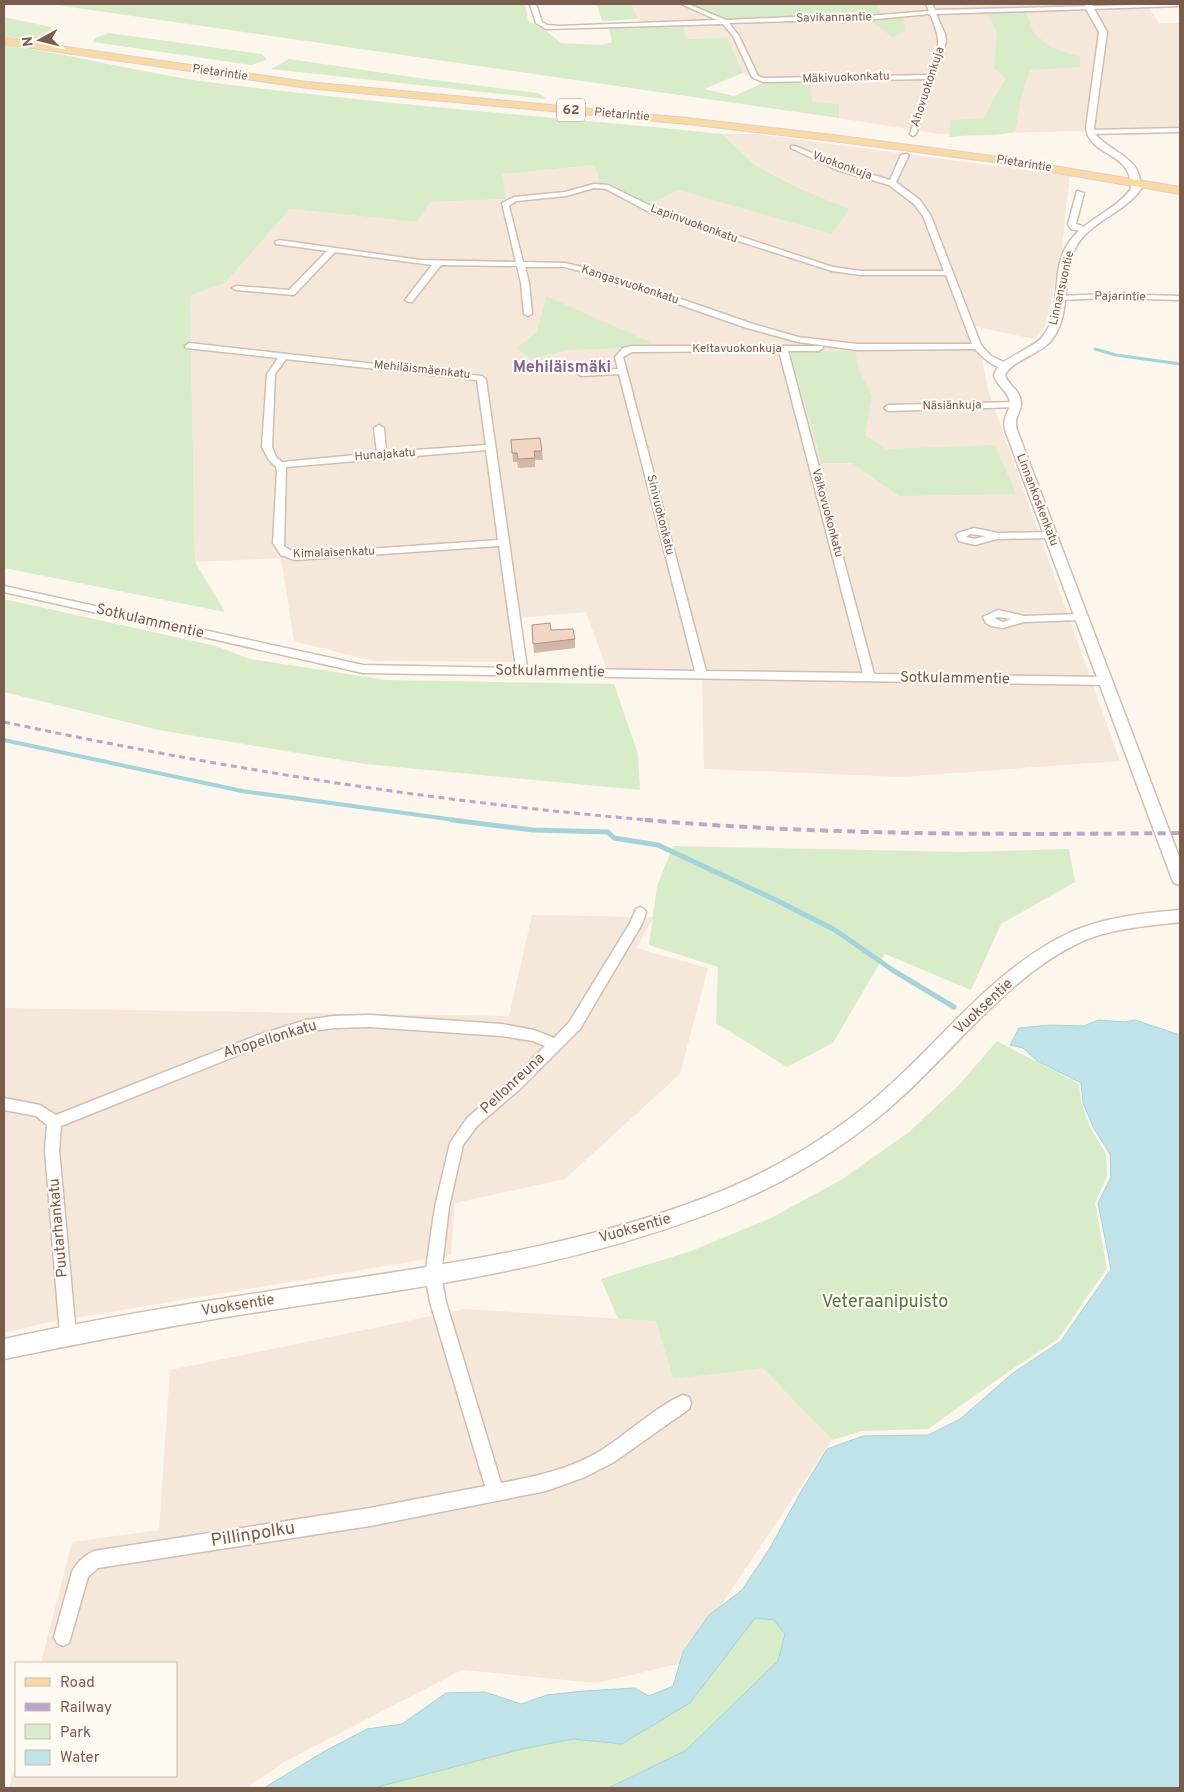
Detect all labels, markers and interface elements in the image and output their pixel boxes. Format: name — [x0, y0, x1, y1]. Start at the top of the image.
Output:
street label: Savikannantie — [796, 9, 872, 27]
north arrow — [15, 15, 65, 65]
text: N — [20, 35, 38, 47]
street label: Ahovuokonkuja — [908, 45, 948, 129]
street label: Pietarintie — [191, 61, 249, 85]
street label: Mäkivuokonkatu — [802, 68, 890, 88]
road number: 62 — [557, 98, 585, 122]
street label: Pietarintie — [593, 105, 651, 125]
street label: Vuokonkuja — [810, 148, 874, 184]
street label: Pietarintie — [995, 152, 1053, 176]
street label: Lapinvuokonkatu — [648, 201, 740, 247]
street label: Linnansuontie — [1046, 249, 1078, 327]
street label: Kangasvuokonkatu — [579, 262, 681, 308]
street label: Pajarintie — [1094, 289, 1146, 305]
street label: Keltavuokonkuja — [692, 341, 782, 357]
street label: Mehiläismäenkatu — [373, 357, 471, 383]
district label: Mehiläismäki — [513, 358, 611, 378]
street label: Näsiänkuja — [922, 397, 982, 415]
street label: Hunajakatu — [354, 445, 416, 465]
street label: Linnankoskenkatu — [1012, 452, 1062, 548]
street label: Valkovuokonkatu — [807, 467, 847, 559]
street label: Sinivuokonkatu — [642, 473, 678, 557]
street label: Kimalaisenkatu — [293, 544, 375, 562]
street label: Sotkulammentie — [94, 600, 206, 644]
street label: Sotkulammentie — [495, 662, 605, 682]
street label: Sotkulammentie — [900, 669, 1010, 689]
street label: Vuoksentie — [951, 975, 1017, 1039]
street label: Ahopellonkatu — [221, 1017, 319, 1063]
street label: Pellonreuna — [477, 1049, 549, 1119]
street label: Puutarhankatu — [45, 1178, 73, 1278]
street label: Vuoksentie — [597, 1210, 673, 1248]
street label: Vuoksentie — [200, 1291, 276, 1321]
park label: Veteraanipuisto — [822, 1291, 948, 1314]
street label: Pillinpolku — [209, 1517, 297, 1553]
legend — [15, 1662, 178, 1777]
text: Road — [60, 1674, 95, 1693]
text: Railway — [60, 1699, 112, 1718]
text: Park — [60, 1724, 91, 1743]
text: Water — [60, 1749, 100, 1768]

